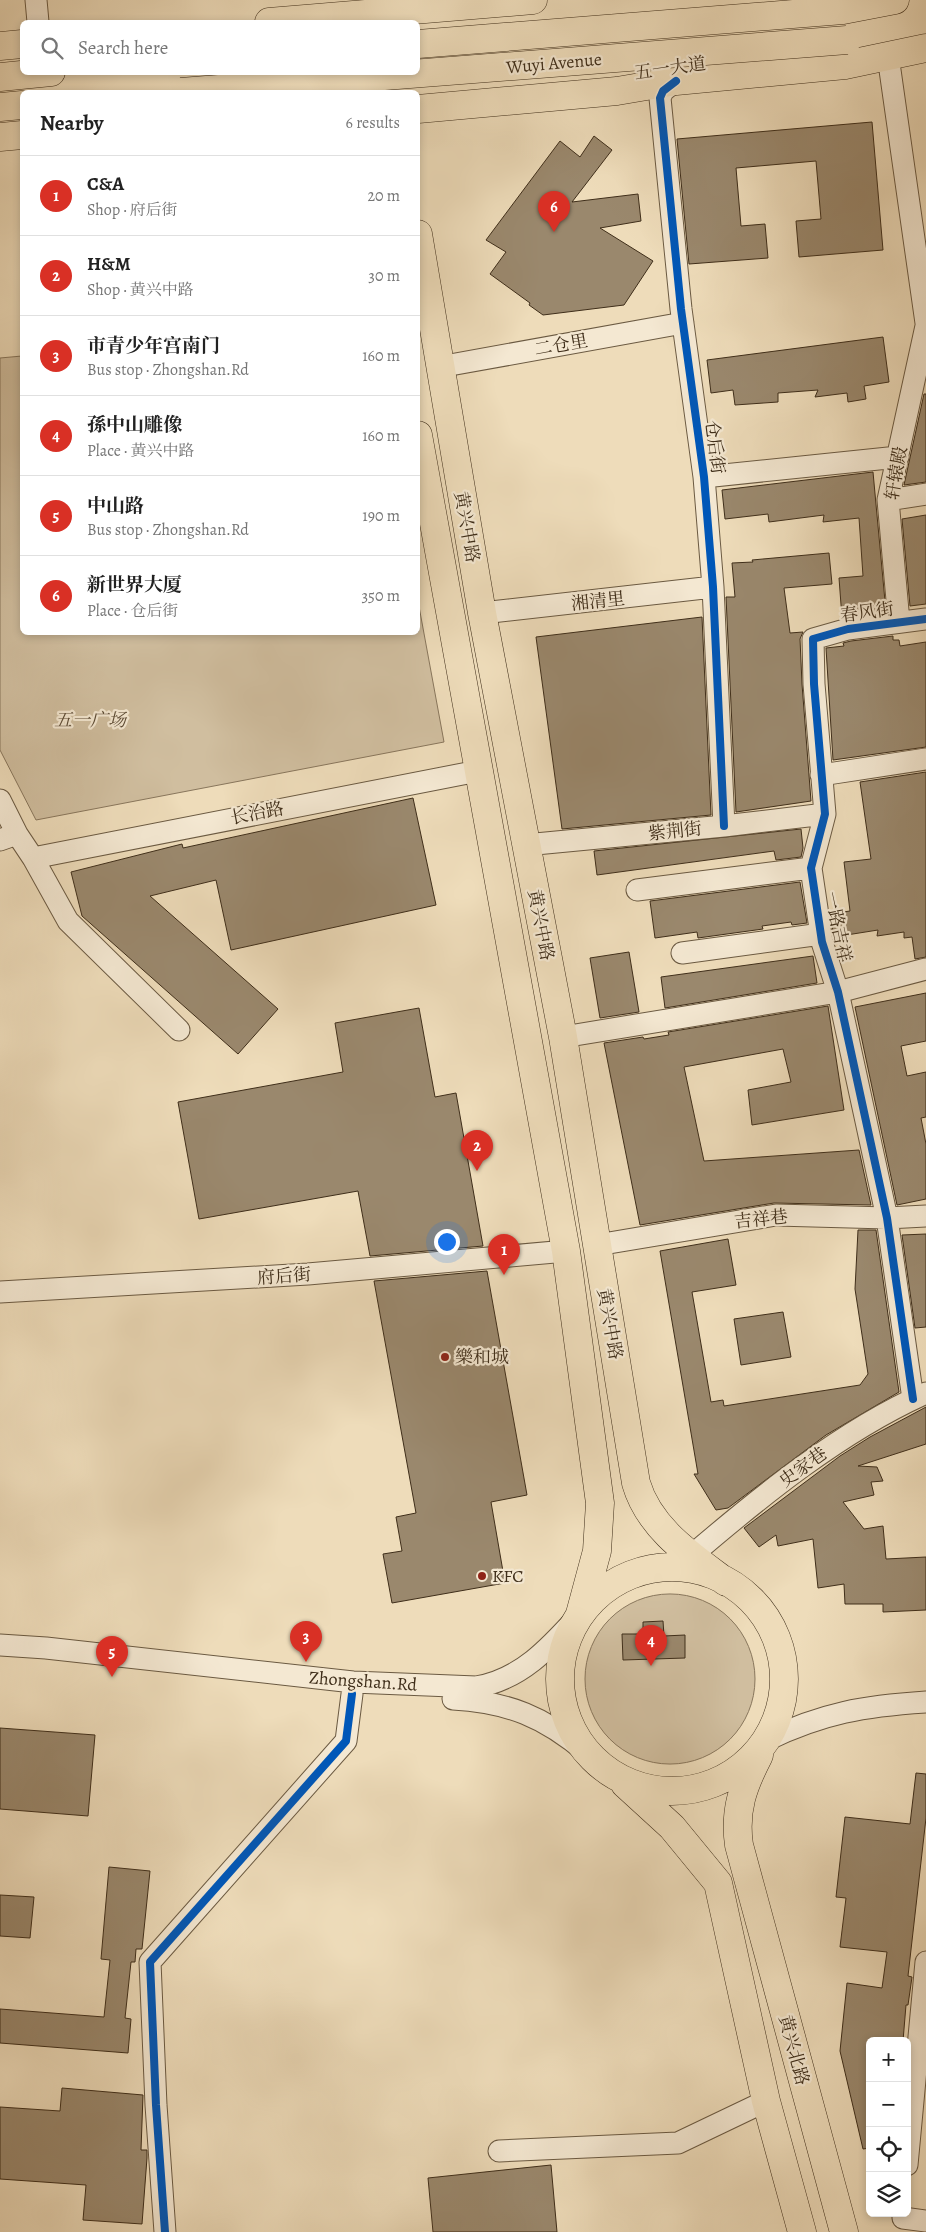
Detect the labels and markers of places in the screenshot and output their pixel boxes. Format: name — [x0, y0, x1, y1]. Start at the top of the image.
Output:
pin: 6 — [538, 191, 570, 232]
pin: 2 — [461, 1130, 493, 1171]
pin: 1 — [488, 1234, 520, 1275]
place label: 樂和城 — [455, 1345, 509, 1369]
marker: 樂和城 — [439, 1351, 451, 1363]
place label: KFC — [492, 1564, 524, 1588]
marker: KFC — [476, 1570, 488, 1582]
pin: 3 — [290, 1621, 322, 1662]
pin: 4 — [635, 1625, 667, 1666]
pin: 5 — [96, 1636, 128, 1677]

